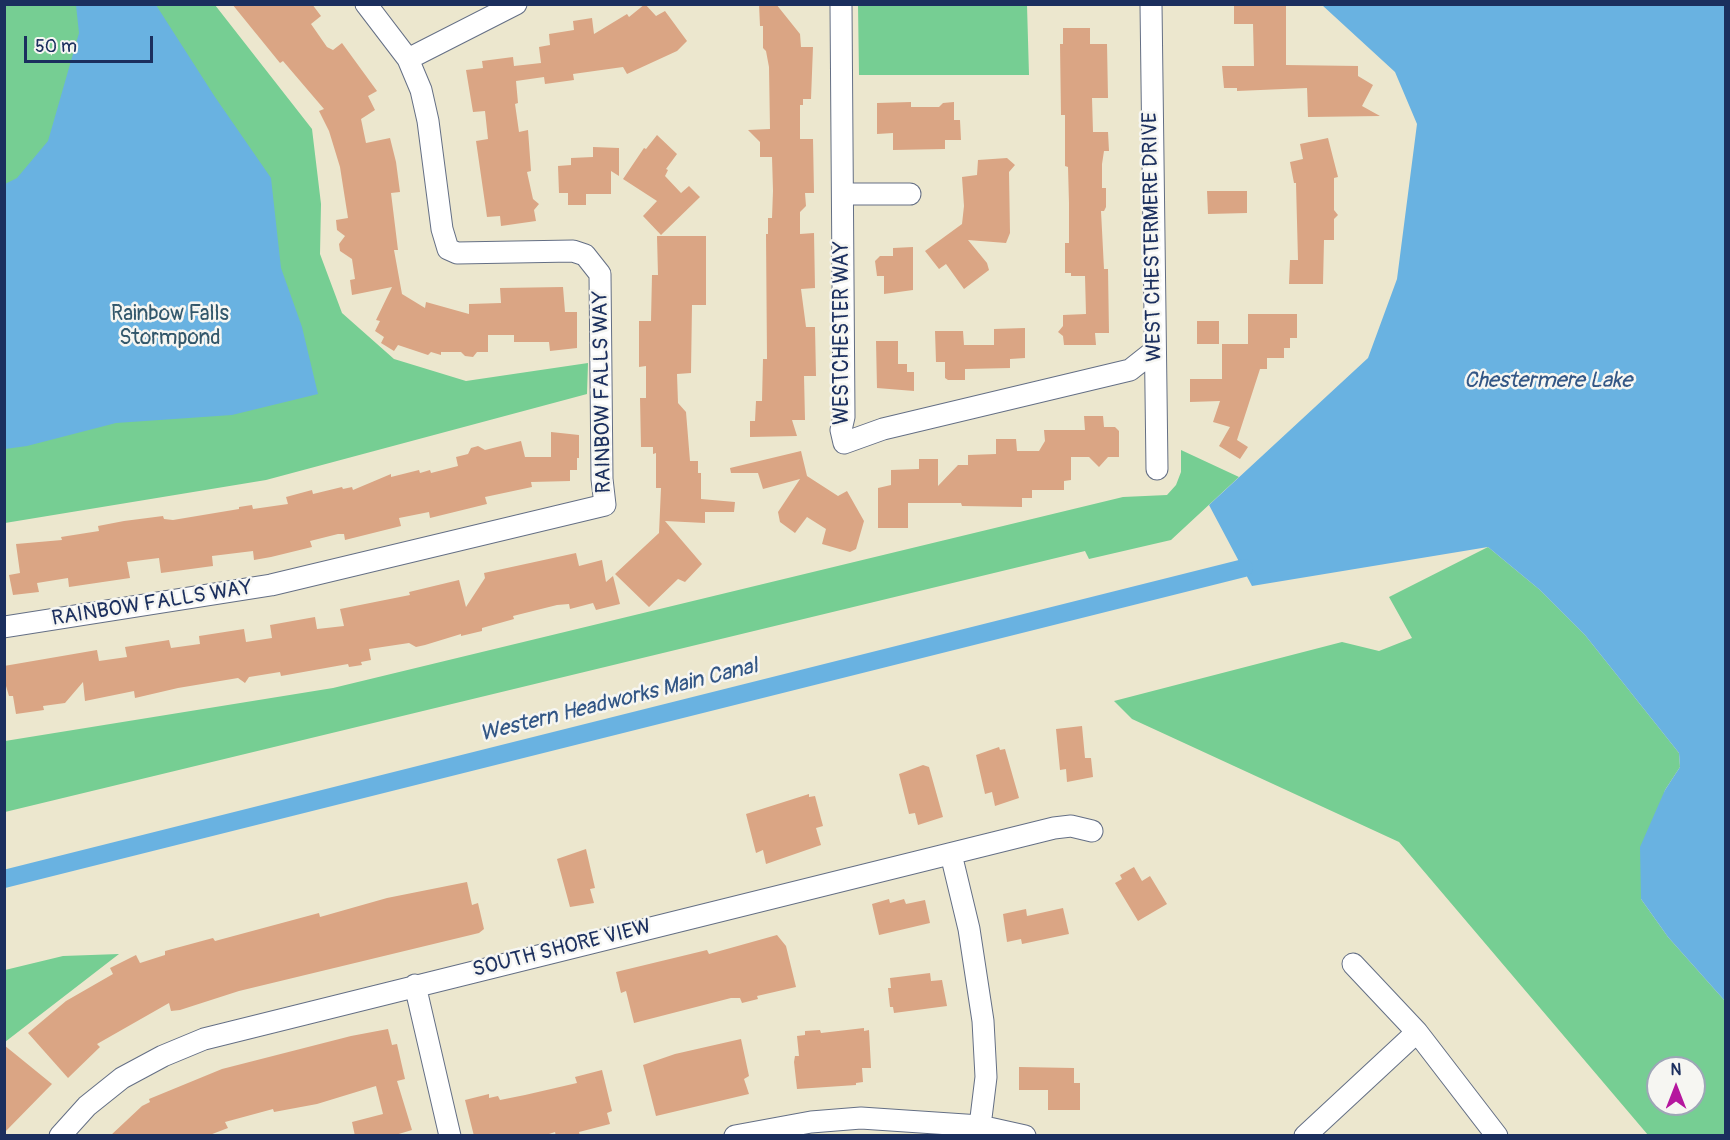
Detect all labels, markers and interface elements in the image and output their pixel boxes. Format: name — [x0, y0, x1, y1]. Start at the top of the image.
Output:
scale bar — [27, 24, 156, 62]
text: 50 m — [35, 35, 77, 58]
street label: WEST CHESTERMERE DRIVE — [1138, 112, 1168, 362]
street label: WESTCHESTER WAY — [830, 241, 856, 425]
street label: RAINBOW FALLS WAY — [589, 290, 617, 494]
park label: Rainbow Falls Stormpond — [111, 302, 229, 352]
water label: Chestermere Lake — [1464, 368, 1632, 394]
street label: RAINBOW FALLS WAY — [50, 576, 254, 632]
water label: Western Headworks Main Canal — [477, 654, 761, 748]
street label: SOUTH SHORE VIEW — [470, 915, 654, 983]
north arrow — [1646, 1056, 1706, 1116]
text: N — [1671, 1060, 1681, 1080]

